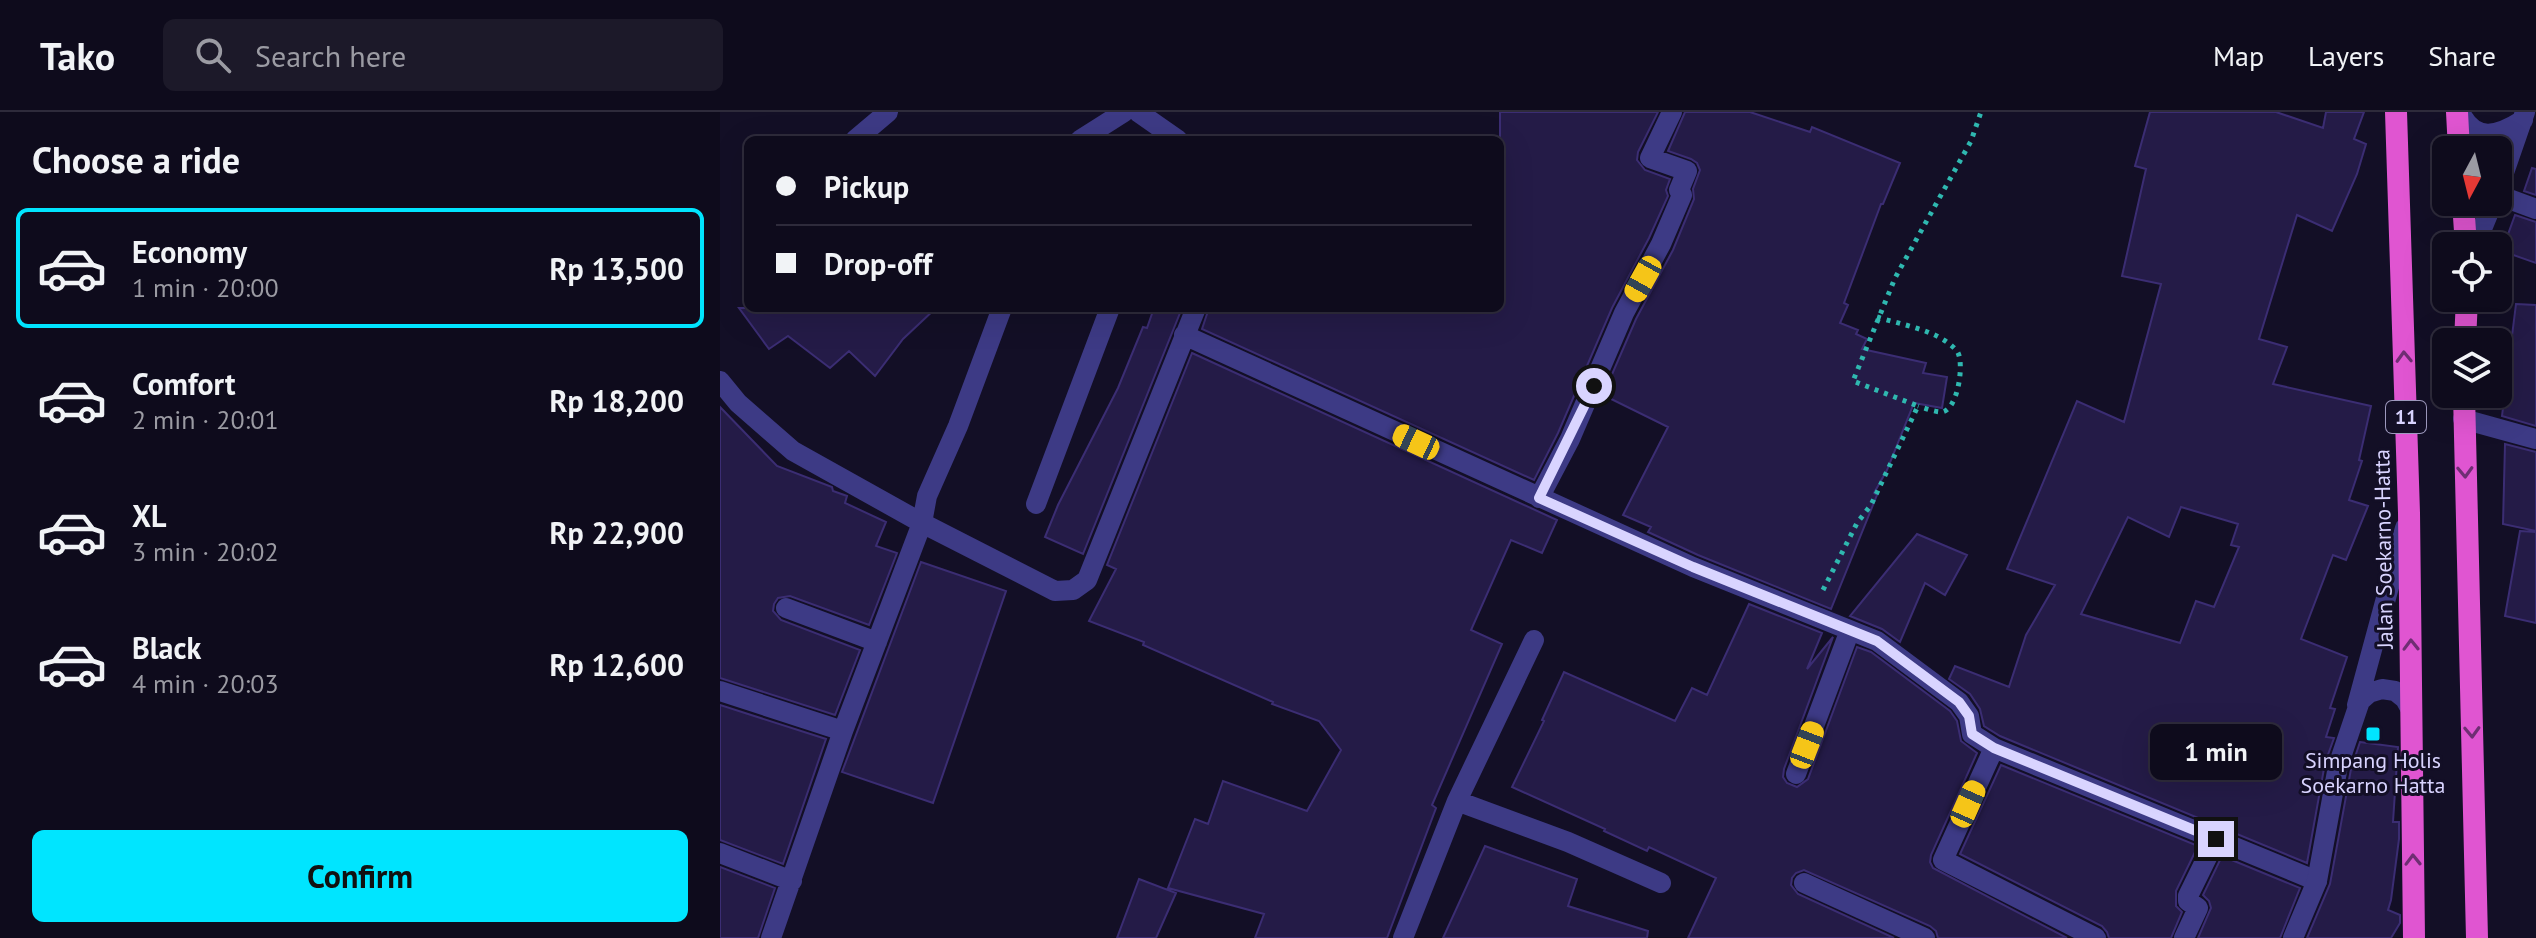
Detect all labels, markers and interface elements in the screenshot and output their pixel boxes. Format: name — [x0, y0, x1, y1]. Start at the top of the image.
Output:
search box — [163, 19, 723, 91]
text: Tako — [40, 31, 115, 80]
icon: search — [191, 33, 235, 77]
text: Search here — [255, 36, 406, 75]
text: Map — [2213, 37, 2264, 74]
text: Layers — [2308, 37, 2384, 74]
text: Share — [2428, 37, 2496, 74]
text: Choose a ride — [32, 136, 240, 183]
north arrow — [2432, 136, 2512, 216]
map controls — [2432, 136, 2512, 408]
text: Pickup — [824, 167, 909, 206]
icon: car — [36, 232, 108, 304]
text: Economy — [132, 232, 247, 271]
button: locate — [2432, 232, 2512, 312]
text: Drop-off — [824, 244, 932, 283]
text: Rp 13,500 — [550, 249, 684, 288]
car — [1621, 252, 1665, 306]
text: 1 min · 20:00 — [132, 271, 279, 304]
button: layers — [2432, 328, 2512, 408]
one-way arrow — [2395, 350, 2412, 363]
icon: car — [36, 364, 108, 436]
text: Comfort — [132, 364, 235, 403]
route start — [1576, 368, 1612, 404]
text: Rp 18,200 — [550, 381, 684, 420]
road number: 11 — [2386, 401, 2426, 433]
text: 2 min · 20:01 — [132, 403, 279, 436]
car — [1389, 421, 1443, 463]
street label: Jalan Soekarno-Hatta — [2367, 449, 2399, 650]
one-way arrow — [2456, 466, 2473, 479]
icon: car — [36, 496, 108, 568]
text: XL — [132, 496, 166, 535]
text: Rp 22,900 — [550, 513, 684, 552]
text: 3 min · 20:02 — [132, 535, 279, 568]
icon: car — [36, 628, 108, 700]
text: Black — [132, 628, 201, 667]
one-way arrow — [2402, 638, 2420, 651]
text: Rp 12,600 — [550, 645, 684, 684]
text: 4 min · 20:03 — [132, 667, 279, 700]
car — [1787, 718, 1827, 772]
callout: 1 min — [2150, 723, 2282, 779]
marker: Simpang Holis Soekarno Hatta — [2364, 725, 2382, 743]
one-way arrow — [2463, 726, 2480, 739]
text: 1 min — [2184, 735, 2248, 768]
place label: Simpang Holis Soekarno Hatta — [2301, 746, 2445, 799]
car — [1947, 777, 1989, 831]
route end — [2198, 821, 2234, 857]
button: Confirm — [32, 830, 688, 922]
one-way arrow — [2404, 853, 2422, 866]

